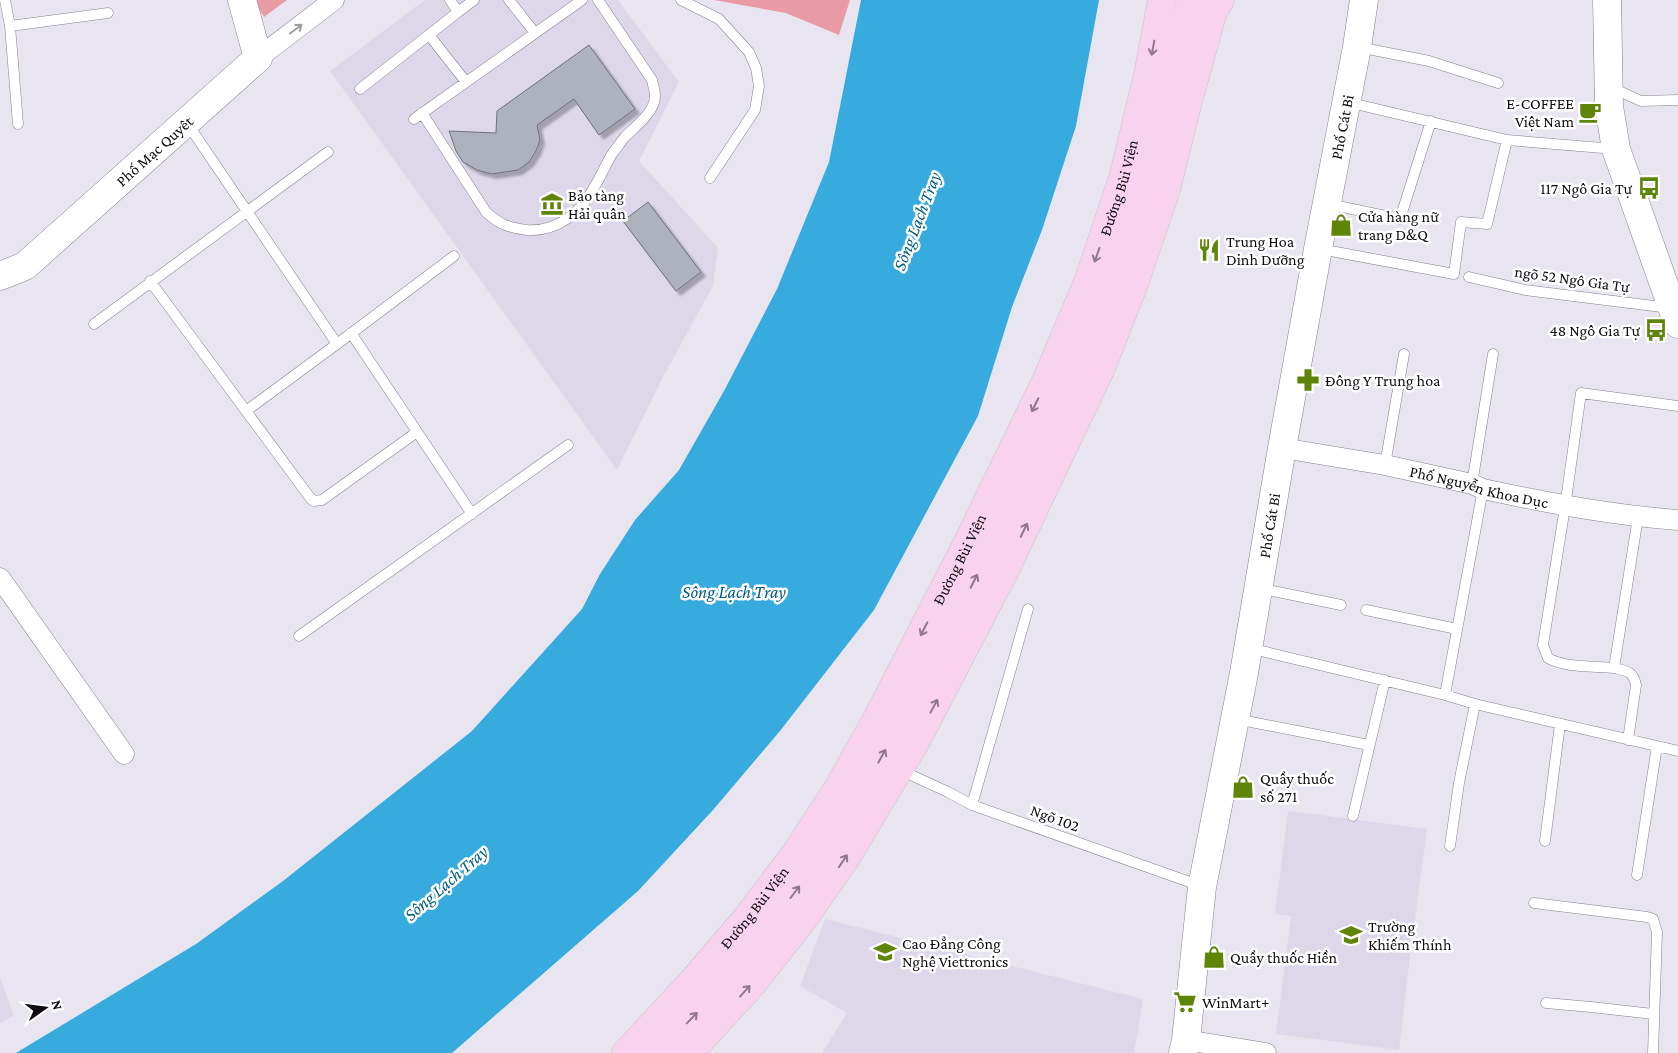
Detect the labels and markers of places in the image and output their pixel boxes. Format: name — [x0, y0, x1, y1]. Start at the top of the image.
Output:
place label: E-COFFEE Việt Nam — [1506, 95, 1574, 131]
cafe icon: E-COFFEE Việt Nam — [1577, 99, 1603, 125]
bus stop icon: 117 Ngô Gia Tự — [1636, 175, 1662, 201]
place label: 117 Ngô Gia Tự — [1540, 180, 1633, 198]
place label: Bảo tàng Hải quân — [568, 187, 626, 223]
museum icon: Bảo tàng Hải quân — [539, 191, 565, 217]
place label: Cửa hàng nữ trang D&Q — [1358, 208, 1439, 244]
shop icon: Cửa hàng nữ trang D&Q — [1328, 212, 1354, 238]
place label: Trung Hoa Dinh Dưỡng — [1226, 233, 1305, 269]
restaurant icon: Trung Hoa Dinh Dưỡng — [1196, 237, 1222, 263]
bus stop icon: 48 Ngô Gia Tự — [1643, 317, 1669, 343]
place label: 48 Ngô Gia Tự — [1549, 322, 1641, 340]
pharmacy icon: Đông Y Trung hoa — [1295, 367, 1321, 393]
place label: Đông Y Trung hoa — [1325, 372, 1441, 390]
place label: Quầy thuốc số 271 — [1260, 770, 1334, 805]
shop icon: Quầy thuốc số 271 — [1230, 774, 1256, 800]
place label: Trường Khiếm Thính — [1368, 918, 1452, 953]
school or university icon: Trường Khiếm Thính — [1338, 922, 1364, 948]
place label: Cao Đẳng Công Nghệ Viettronics — [902, 935, 1008, 971]
school or university icon: Cao Đẳng Công Nghệ Viettronics — [872, 939, 898, 965]
shop icon: Quầy thuốc Hiền — [1201, 944, 1227, 970]
place label: Quầy thuốc Hiền — [1230, 949, 1338, 967]
supermarket icon: WinMart+ — [1172, 989, 1198, 1015]
place label: WinMart+ — [1202, 994, 1269, 1011]

